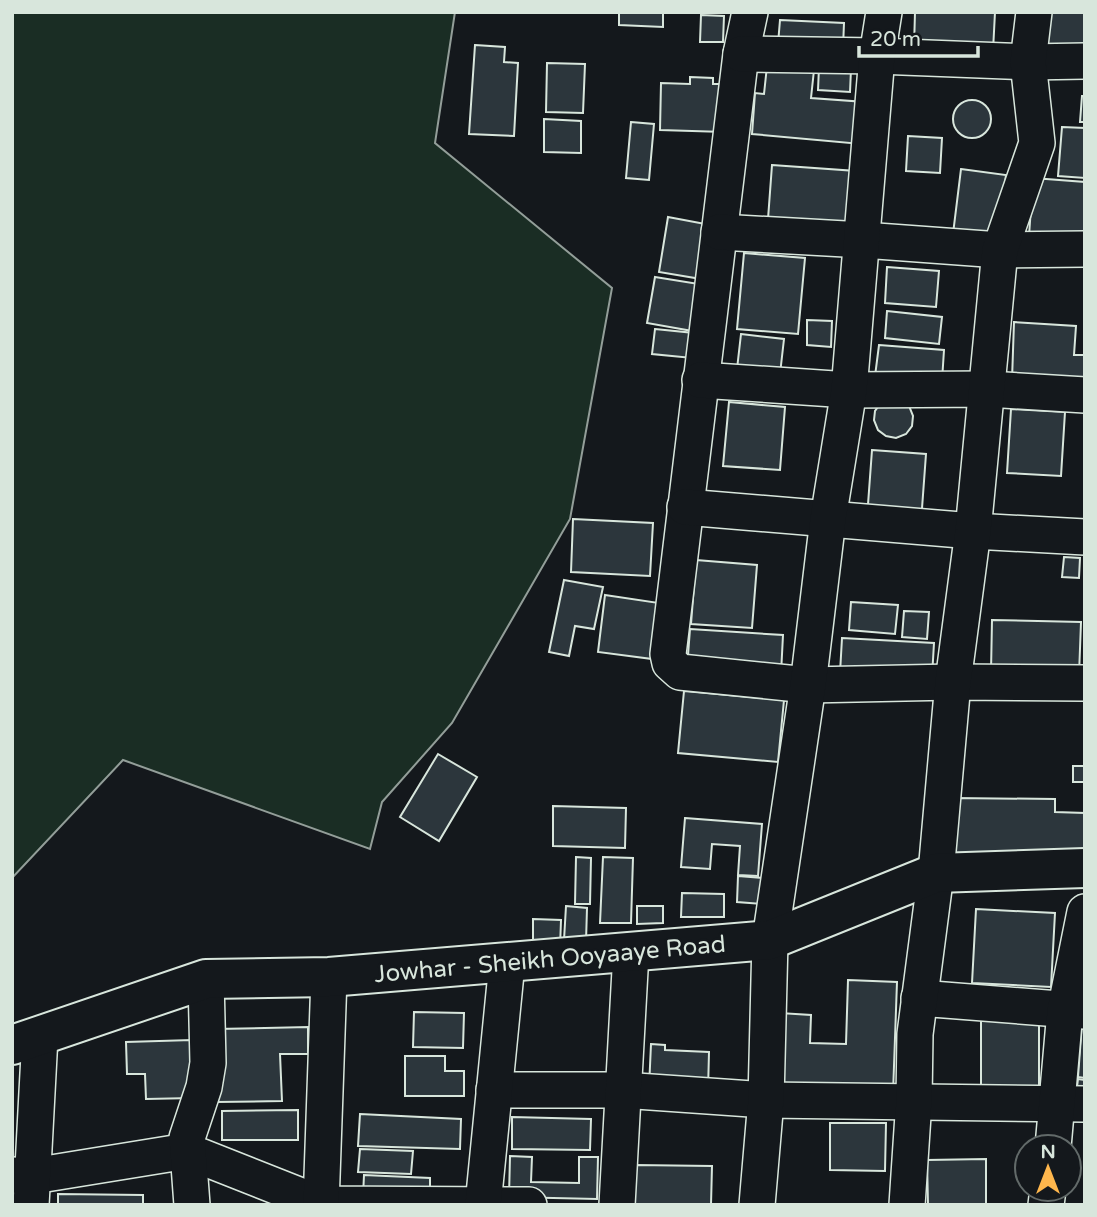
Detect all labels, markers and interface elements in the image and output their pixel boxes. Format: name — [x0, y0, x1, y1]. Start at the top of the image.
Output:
scale bar — [859, 14, 978, 58]
text: 20 m — [870, 27, 921, 52]
street label: Jowhar - Sheikh Ooyaaye Road — [373, 930, 727, 989]
north arrow — [1013, 1133, 1083, 1203]
text: N — [1040, 1141, 1056, 1163]

